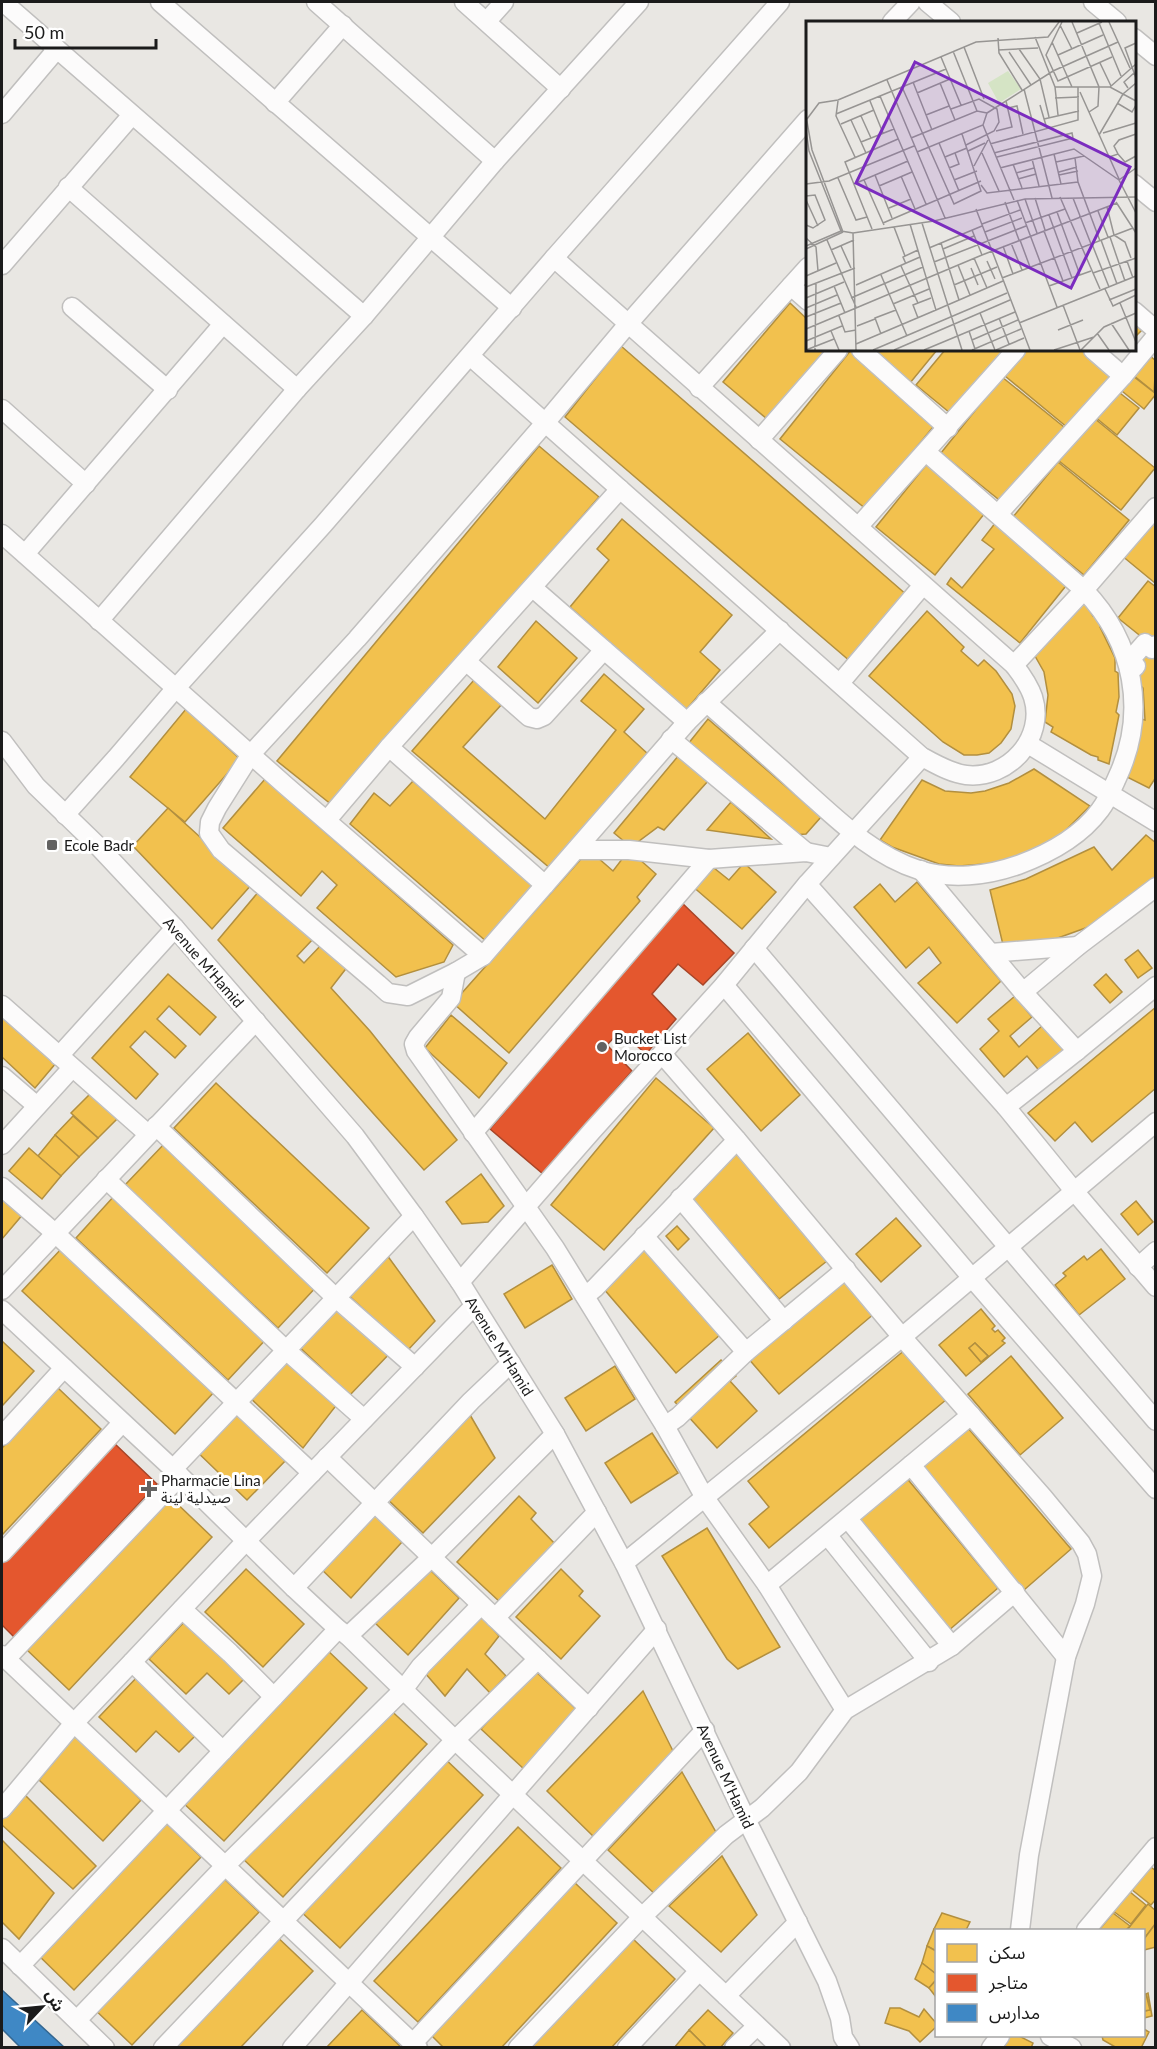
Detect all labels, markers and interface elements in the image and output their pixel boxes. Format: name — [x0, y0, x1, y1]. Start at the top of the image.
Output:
scale bar — [15, 12, 156, 50]
text: 50 m — [24, 21, 64, 43]
inset map — [806, 21, 1136, 351]
place label: Ecole Badr — [64, 836, 135, 854]
marker: Ecole Badr — [45, 838, 59, 852]
street label: Avenue M'Hamid — [160, 913, 248, 1011]
place label: Bucket List Morocco — [614, 1029, 687, 1064]
marker: Bucket List Morocco — [595, 1040, 609, 1054]
street label: Avenue M'Hamid — [462, 1293, 538, 1399]
place label: Pharmacie Lina صيدلية لينة — [161, 1471, 261, 1506]
marker: Pharmacie Lina صيدلية لينة — [142, 1482, 156, 1496]
street label: Avenue M'Hamid — [694, 1721, 758, 1831]
legend — [935, 1929, 1145, 2037]
text: سكن — [989, 1941, 1025, 1964]
text: متاجر — [988, 1971, 1028, 1994]
north arrow — [12, 1977, 72, 2037]
text: ش — [42, 1986, 69, 2015]
text: مدارس — [989, 2001, 1040, 2024]

